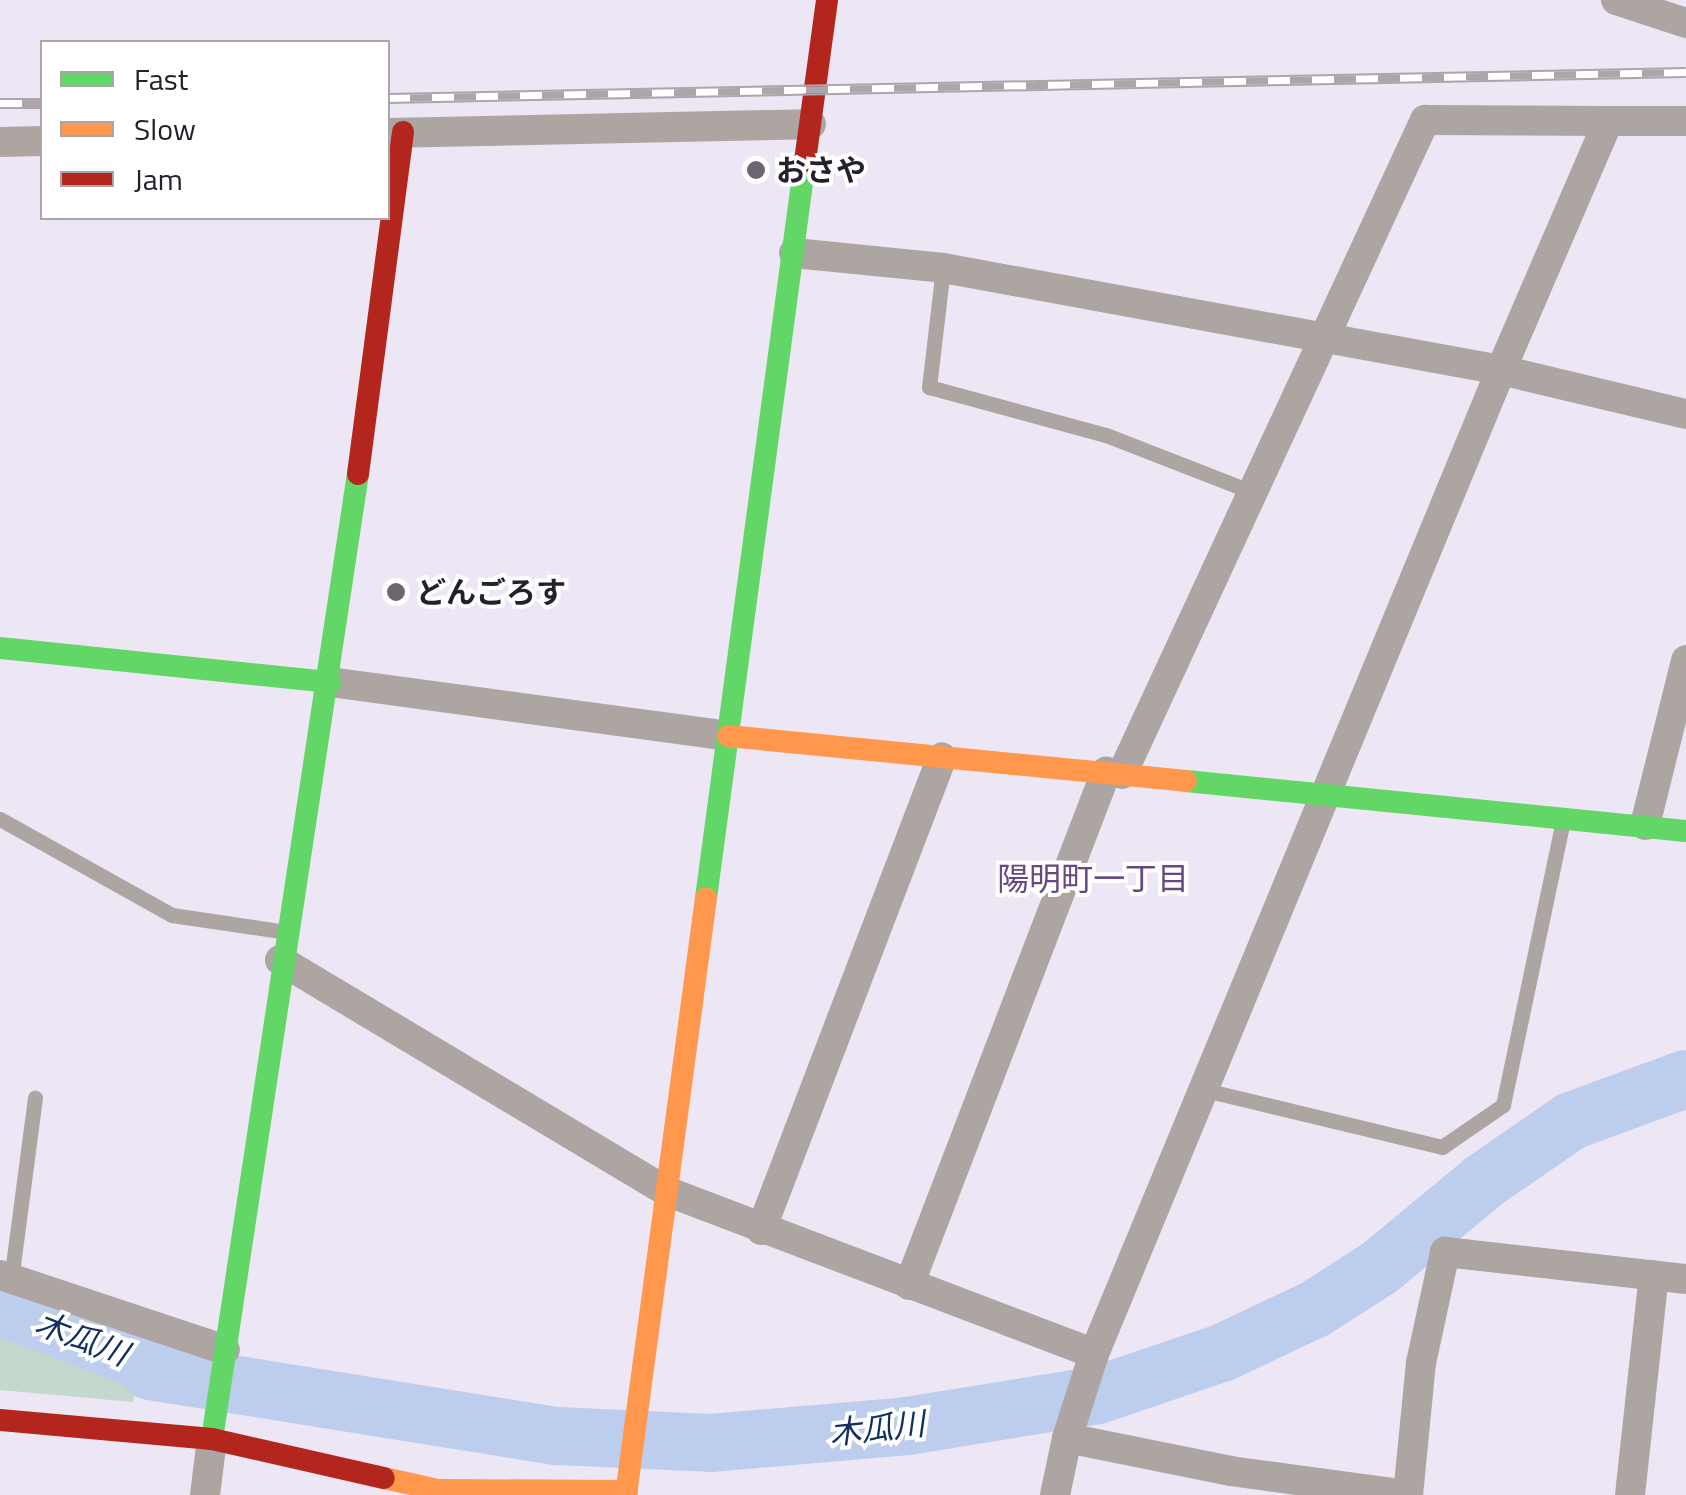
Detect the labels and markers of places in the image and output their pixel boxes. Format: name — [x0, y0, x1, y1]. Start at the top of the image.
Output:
place label: おさや — [776, 152, 866, 188]
marker: おさや — [745, 159, 767, 181]
place label: どんごろす — [416, 574, 566, 610]
marker: どんごろす — [385, 581, 407, 603]

